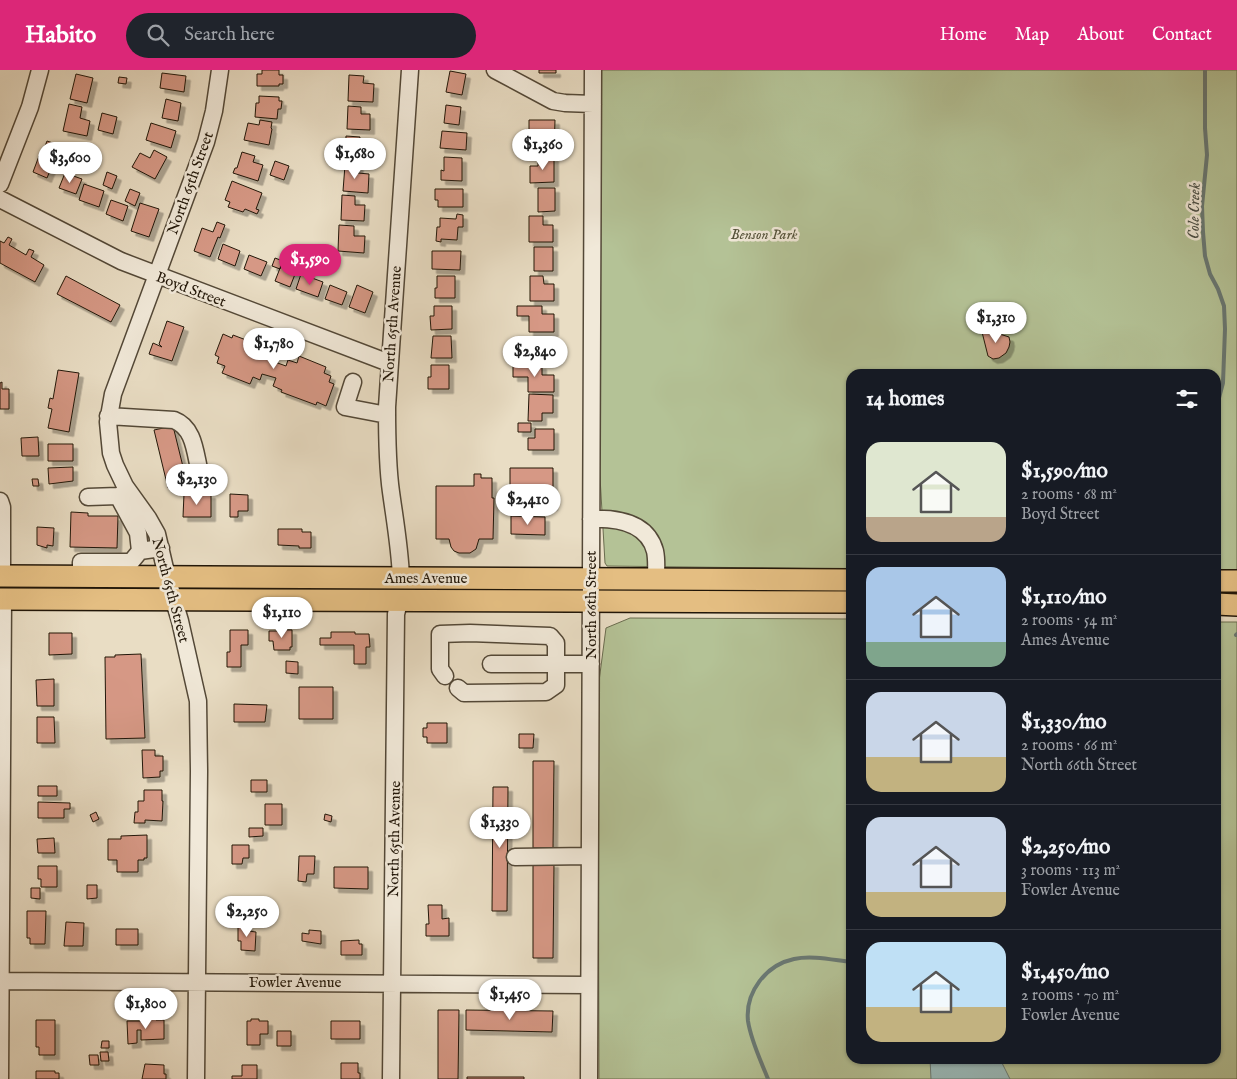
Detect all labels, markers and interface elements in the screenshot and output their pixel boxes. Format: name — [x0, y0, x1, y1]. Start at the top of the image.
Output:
search box — [126, 13, 476, 58]
text: Habito — [25, 20, 96, 51]
icon: search — [144, 21, 172, 49]
text: Search here — [184, 23, 275, 47]
text: Home — [940, 24, 987, 47]
text: Map — [1015, 24, 1049, 47]
text: About — [1077, 24, 1124, 47]
text: Contact — [1152, 24, 1212, 47]
pin: $1,360 — [502, 128, 584, 171]
street label: North 65th Street — [163, 129, 218, 237]
text: $1,360 — [523, 135, 563, 155]
pin: $1,680 — [314, 138, 396, 180]
pin: $3,600 — [29, 142, 111, 184]
text: $1,680 — [335, 144, 375, 164]
text: $3,600 — [49, 148, 91, 168]
water label: Cole Creek — [1185, 182, 1206, 239]
park label: Benson Park — [730, 225, 798, 244]
pin: $1,590 — [269, 244, 351, 286]
text: $1,590 — [290, 250, 330, 270]
street label: North 65th Avenue — [379, 265, 406, 383]
street label: Boyd Street — [153, 267, 229, 312]
pin: $1,310 — [955, 302, 1037, 344]
text: $1,310 — [977, 308, 1015, 328]
pin: $1,780 — [233, 328, 315, 370]
text: $1,780 — [254, 334, 294, 354]
pin: $2,840 — [494, 336, 576, 378]
text: $2,840 — [514, 342, 556, 362]
icon: filters — [1173, 385, 1201, 413]
text: 14 homes — [866, 386, 944, 413]
text: $1,590/mo — [1021, 458, 1108, 485]
icon: home — [906, 462, 966, 522]
pin: $2,130 — [156, 464, 238, 506]
text: $2,130 — [177, 470, 217, 490]
pin: $2,410 — [487, 484, 569, 526]
text: 2 rooms · 68 m² — [1021, 485, 1117, 505]
text: $2,410 — [507, 490, 549, 510]
text: Boyd Street — [1021, 505, 1099, 525]
street label: North 65th Street — [147, 536, 194, 645]
street label: North 66th Street — [582, 551, 601, 659]
street label: Ames Avenue — [384, 569, 468, 588]
text: $1,110/mo — [1021, 584, 1107, 611]
icon: home — [906, 587, 966, 647]
pin: $1,110 — [241, 596, 323, 639]
text: $1,110 — [263, 603, 301, 623]
text: 2 rooms · 54 m² — [1021, 611, 1118, 631]
text: Ames Avenue — [1021, 631, 1109, 651]
text: $1,330/mo — [1021, 709, 1107, 736]
icon: home — [906, 712, 966, 772]
text: 2 rooms · 66 m² — [1021, 736, 1117, 756]
text: North 66th Street — [1021, 756, 1137, 776]
street label: North 65th Avenue — [384, 780, 405, 897]
pin: $1,330 — [459, 806, 541, 849]
text: $1,330 — [481, 813, 519, 833]
text: $2,250/mo — [1021, 834, 1110, 861]
icon: home — [906, 837, 966, 897]
text: 3 rooms · 113 m² — [1021, 861, 1120, 881]
text: Fowler Avenue — [1021, 881, 1120, 901]
pin: $2,250 — [206, 896, 288, 938]
text: $2,250 — [226, 902, 268, 922]
text: $1,450/mo — [1021, 959, 1109, 986]
icon: home — [906, 962, 966, 1022]
street label: Fowler Avenue — [249, 973, 341, 992]
pin: $1,450 — [469, 978, 551, 1021]
text: $1,450 — [490, 985, 530, 1005]
text: 2 rooms · 70 m² — [1021, 986, 1119, 1006]
pin: $1,800 — [105, 988, 187, 1030]
text: $1,800 — [125, 994, 167, 1014]
text: Fowler Avenue — [1021, 1006, 1120, 1026]

